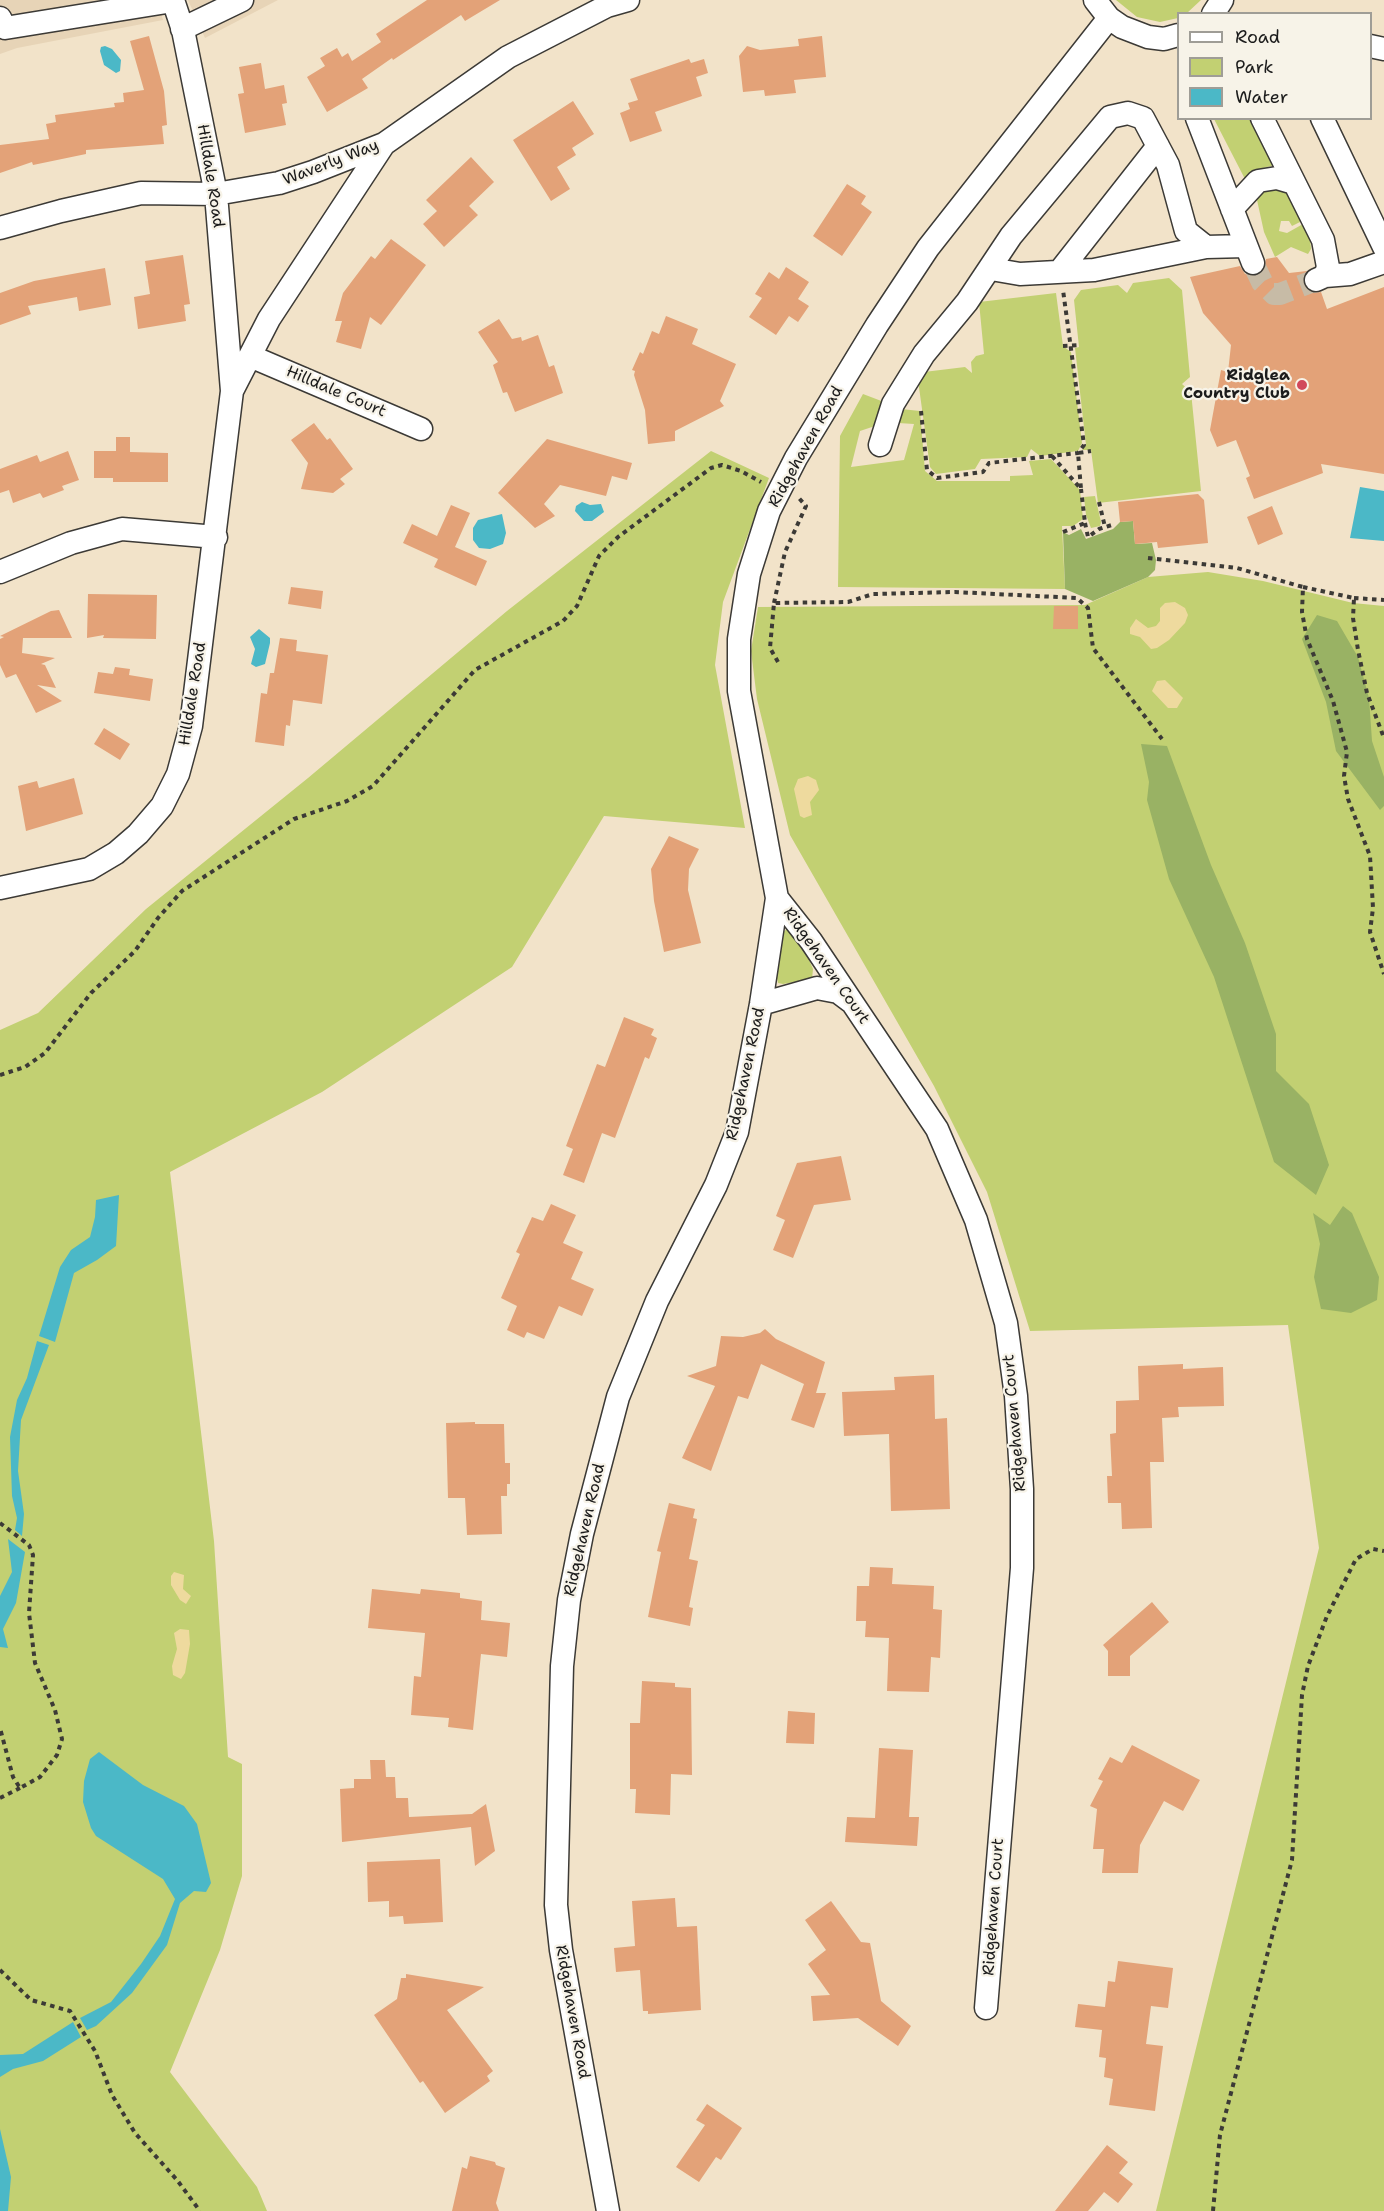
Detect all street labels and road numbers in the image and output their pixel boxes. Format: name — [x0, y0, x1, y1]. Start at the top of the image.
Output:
street label: Hilldale Road — [192, 123, 228, 229]
street label: Waverly Way — [280, 136, 382, 190]
street label: Hilldale Court — [283, 362, 389, 422]
street label: Ridgehaven Road — [765, 383, 847, 511]
street label: Hilldale Road — [175, 641, 211, 747]
street label: Ridgehaven Court — [779, 904, 873, 1028]
street label: Ridgehaven Road — [723, 1006, 769, 1142]
street label: Ridgehaven Court — [999, 1353, 1031, 1493]
street label: Ridgehaven Road — [560, 1462, 610, 1598]
street label: Ridgehaven Court — [980, 1838, 1008, 1976]
street label: Ridgehaven Road — [551, 1944, 593, 2080]

